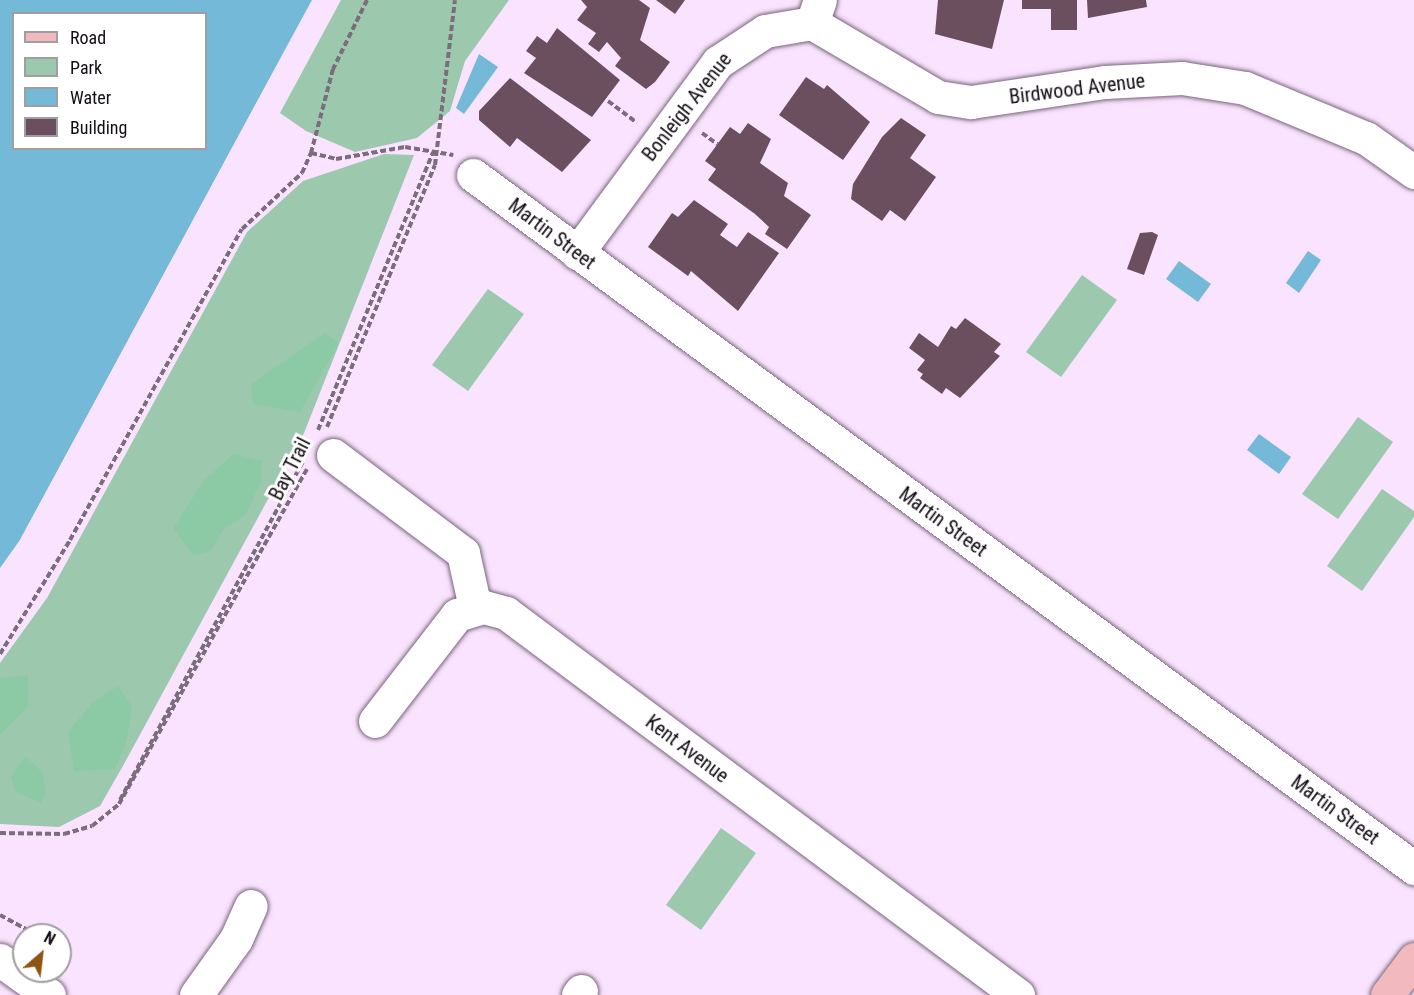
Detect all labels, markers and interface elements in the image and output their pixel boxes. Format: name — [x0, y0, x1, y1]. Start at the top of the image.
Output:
legend — [12, 12, 207, 150]
text: Road — [70, 27, 106, 48]
street label: Bonleigh Avenue — [637, 48, 737, 166]
text: Park — [70, 57, 102, 78]
street label: Birdwood Avenue — [1008, 69, 1146, 109]
text: Water — [70, 87, 111, 108]
text: Building — [70, 117, 127, 138]
street label: Martin Street — [504, 193, 600, 275]
street label: Bay Trail — [264, 434, 316, 504]
street label: Martin Street — [894, 482, 992, 562]
street label: Kent Avenue — [641, 710, 733, 788]
street label: Martin Street — [1286, 770, 1384, 850]
north arrow — [12, 923, 72, 983]
text: N — [41, 928, 59, 949]

